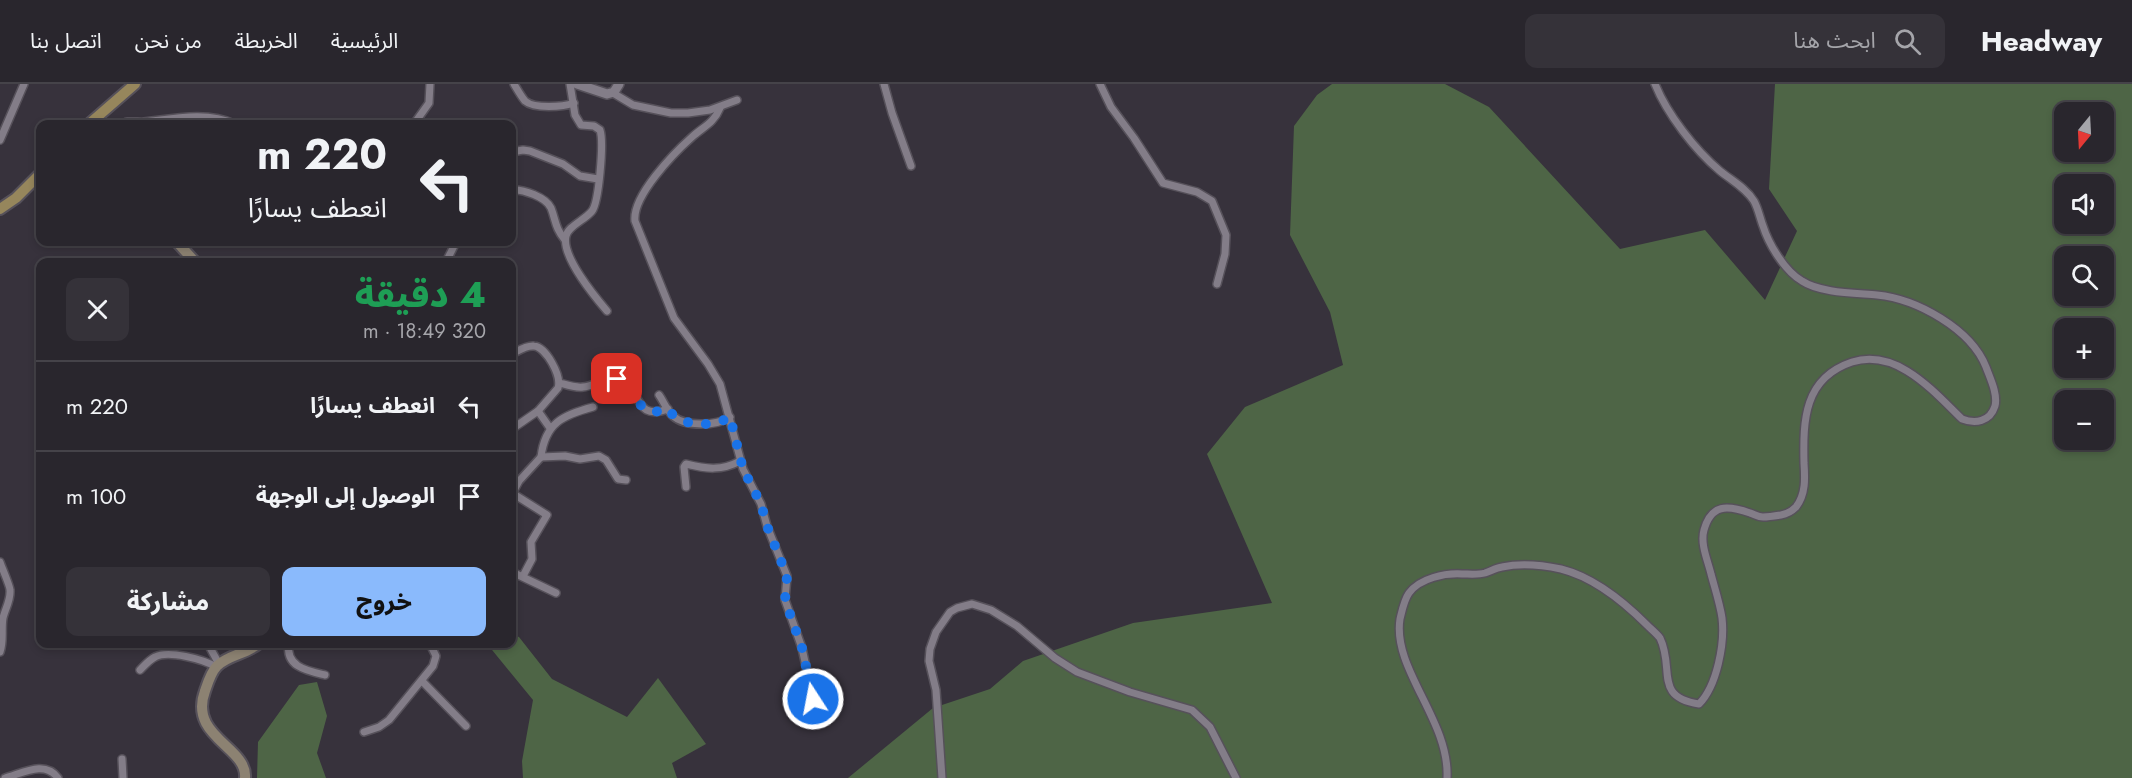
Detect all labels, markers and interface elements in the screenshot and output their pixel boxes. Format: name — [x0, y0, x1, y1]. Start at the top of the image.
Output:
search box — [1525, 14, 1945, 68]
text: Headway — [1981, 21, 2102, 62]
text: ابحث هنا — [1793, 24, 1876, 56]
icon: search — [1891, 25, 1924, 58]
text: اتصل بنا — [30, 26, 102, 56]
text: من نحن — [135, 26, 202, 56]
text: الخريطة — [235, 26, 298, 56]
text: الرئيسية — [331, 26, 398, 56]
north arrow — [2054, 102, 2114, 162]
map controls — [2054, 102, 2114, 450]
text: 220 m — [257, 124, 387, 185]
icon: left — [408, 144, 486, 222]
button: sound — [2054, 174, 2114, 234]
text: انعطف يسارًا — [248, 188, 387, 227]
button: search — [2054, 246, 2114, 306]
text: 4 دقيقة — [355, 268, 486, 320]
button: close — [66, 278, 129, 341]
text: 320 m · 18:49 — [363, 317, 486, 346]
button: + — [2054, 318, 2114, 378]
pin — [591, 353, 642, 404]
icon: arrive — [600, 362, 633, 395]
text: انعطف يسارًا — [310, 389, 435, 421]
text: 220 m — [66, 390, 128, 422]
icon: left — [453, 390, 486, 423]
button: − — [2054, 390, 2114, 450]
text: الوصول إلى الوجهة — [256, 479, 435, 511]
text: 100 m — [66, 480, 126, 512]
icon: arrive — [453, 480, 486, 513]
button: مشاركة — [66, 567, 270, 636]
button: خروج — [282, 567, 486, 636]
position arrow — [781, 667, 845, 731]

